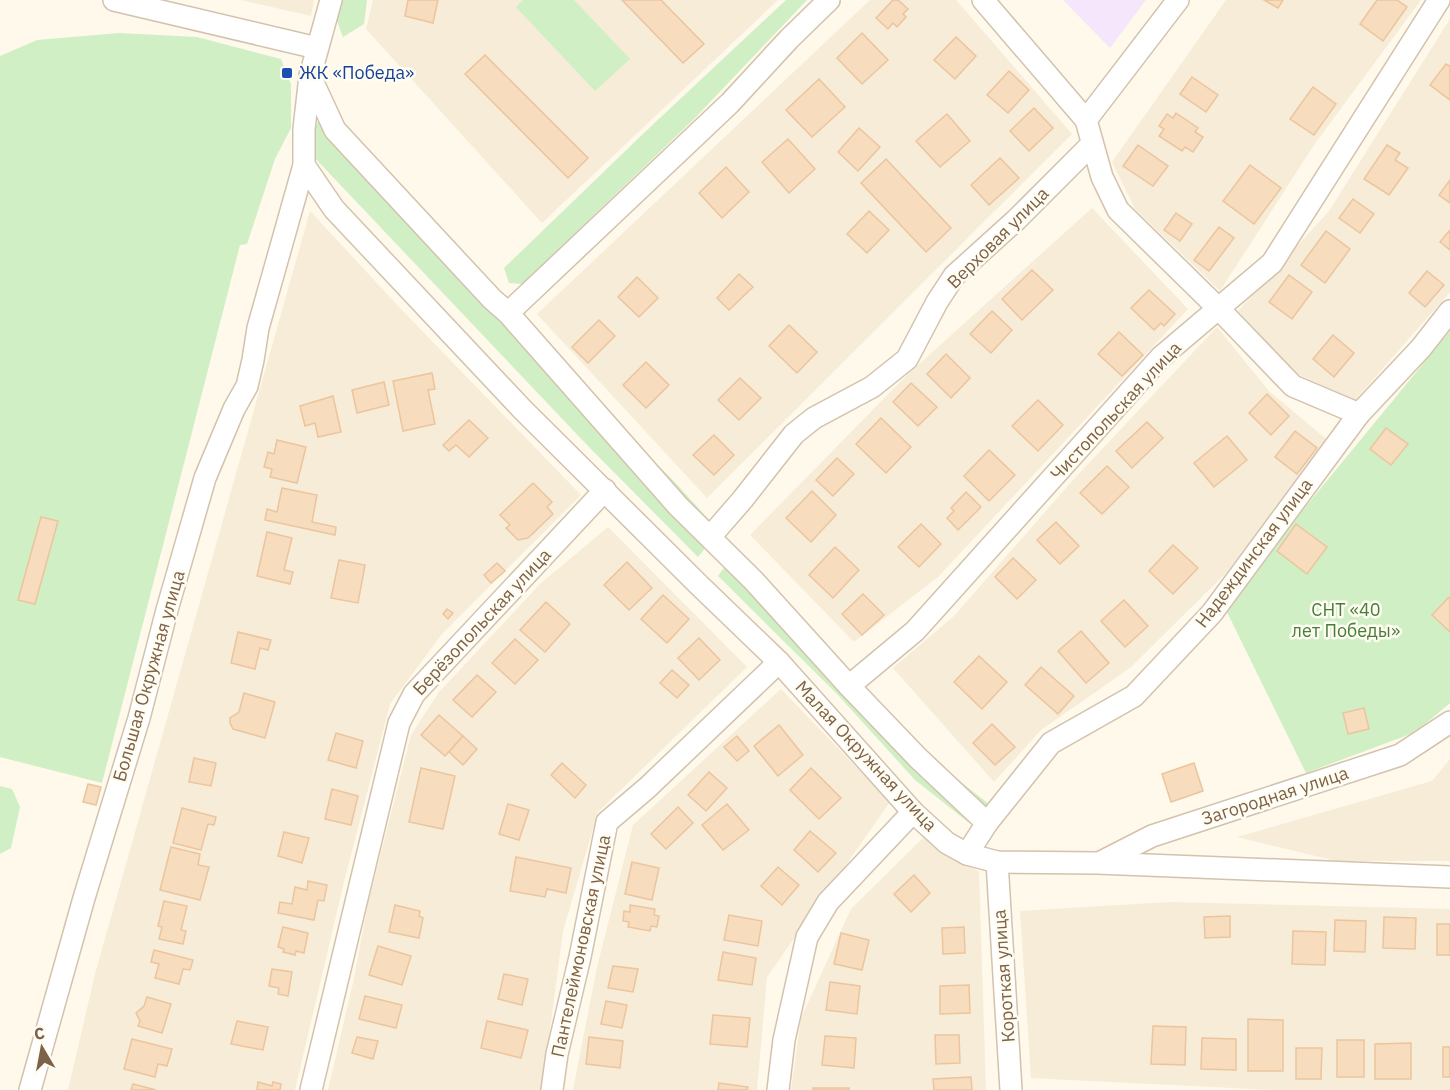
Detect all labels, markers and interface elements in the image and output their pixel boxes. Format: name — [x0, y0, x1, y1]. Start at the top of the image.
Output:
place label: ЖК «Победа» — [299, 61, 414, 84]
marker: ЖК «Победа» — [280, 66, 294, 80]
street label: Верховая улица — [942, 182, 1053, 293]
street label: Чистопольская улица — [1045, 336, 1186, 485]
street label: Надеждинская улица — [1190, 473, 1318, 632]
street label: Берёзопольская улица — [408, 543, 556, 700]
street label: Большая Окружная улица — [107, 567, 190, 784]
park label: СНТ «40 лет Победы» — [1292, 598, 1400, 642]
street label: Малая Окружная улица — [790, 675, 943, 836]
street label: Загородная улица — [1199, 761, 1352, 830]
street label: Пантелеймоновская улица — [546, 832, 615, 1059]
street label: Короткая улица — [987, 908, 1020, 1043]
north arrow — [12, 1018, 72, 1078]
text: С — [33, 1022, 46, 1044]

